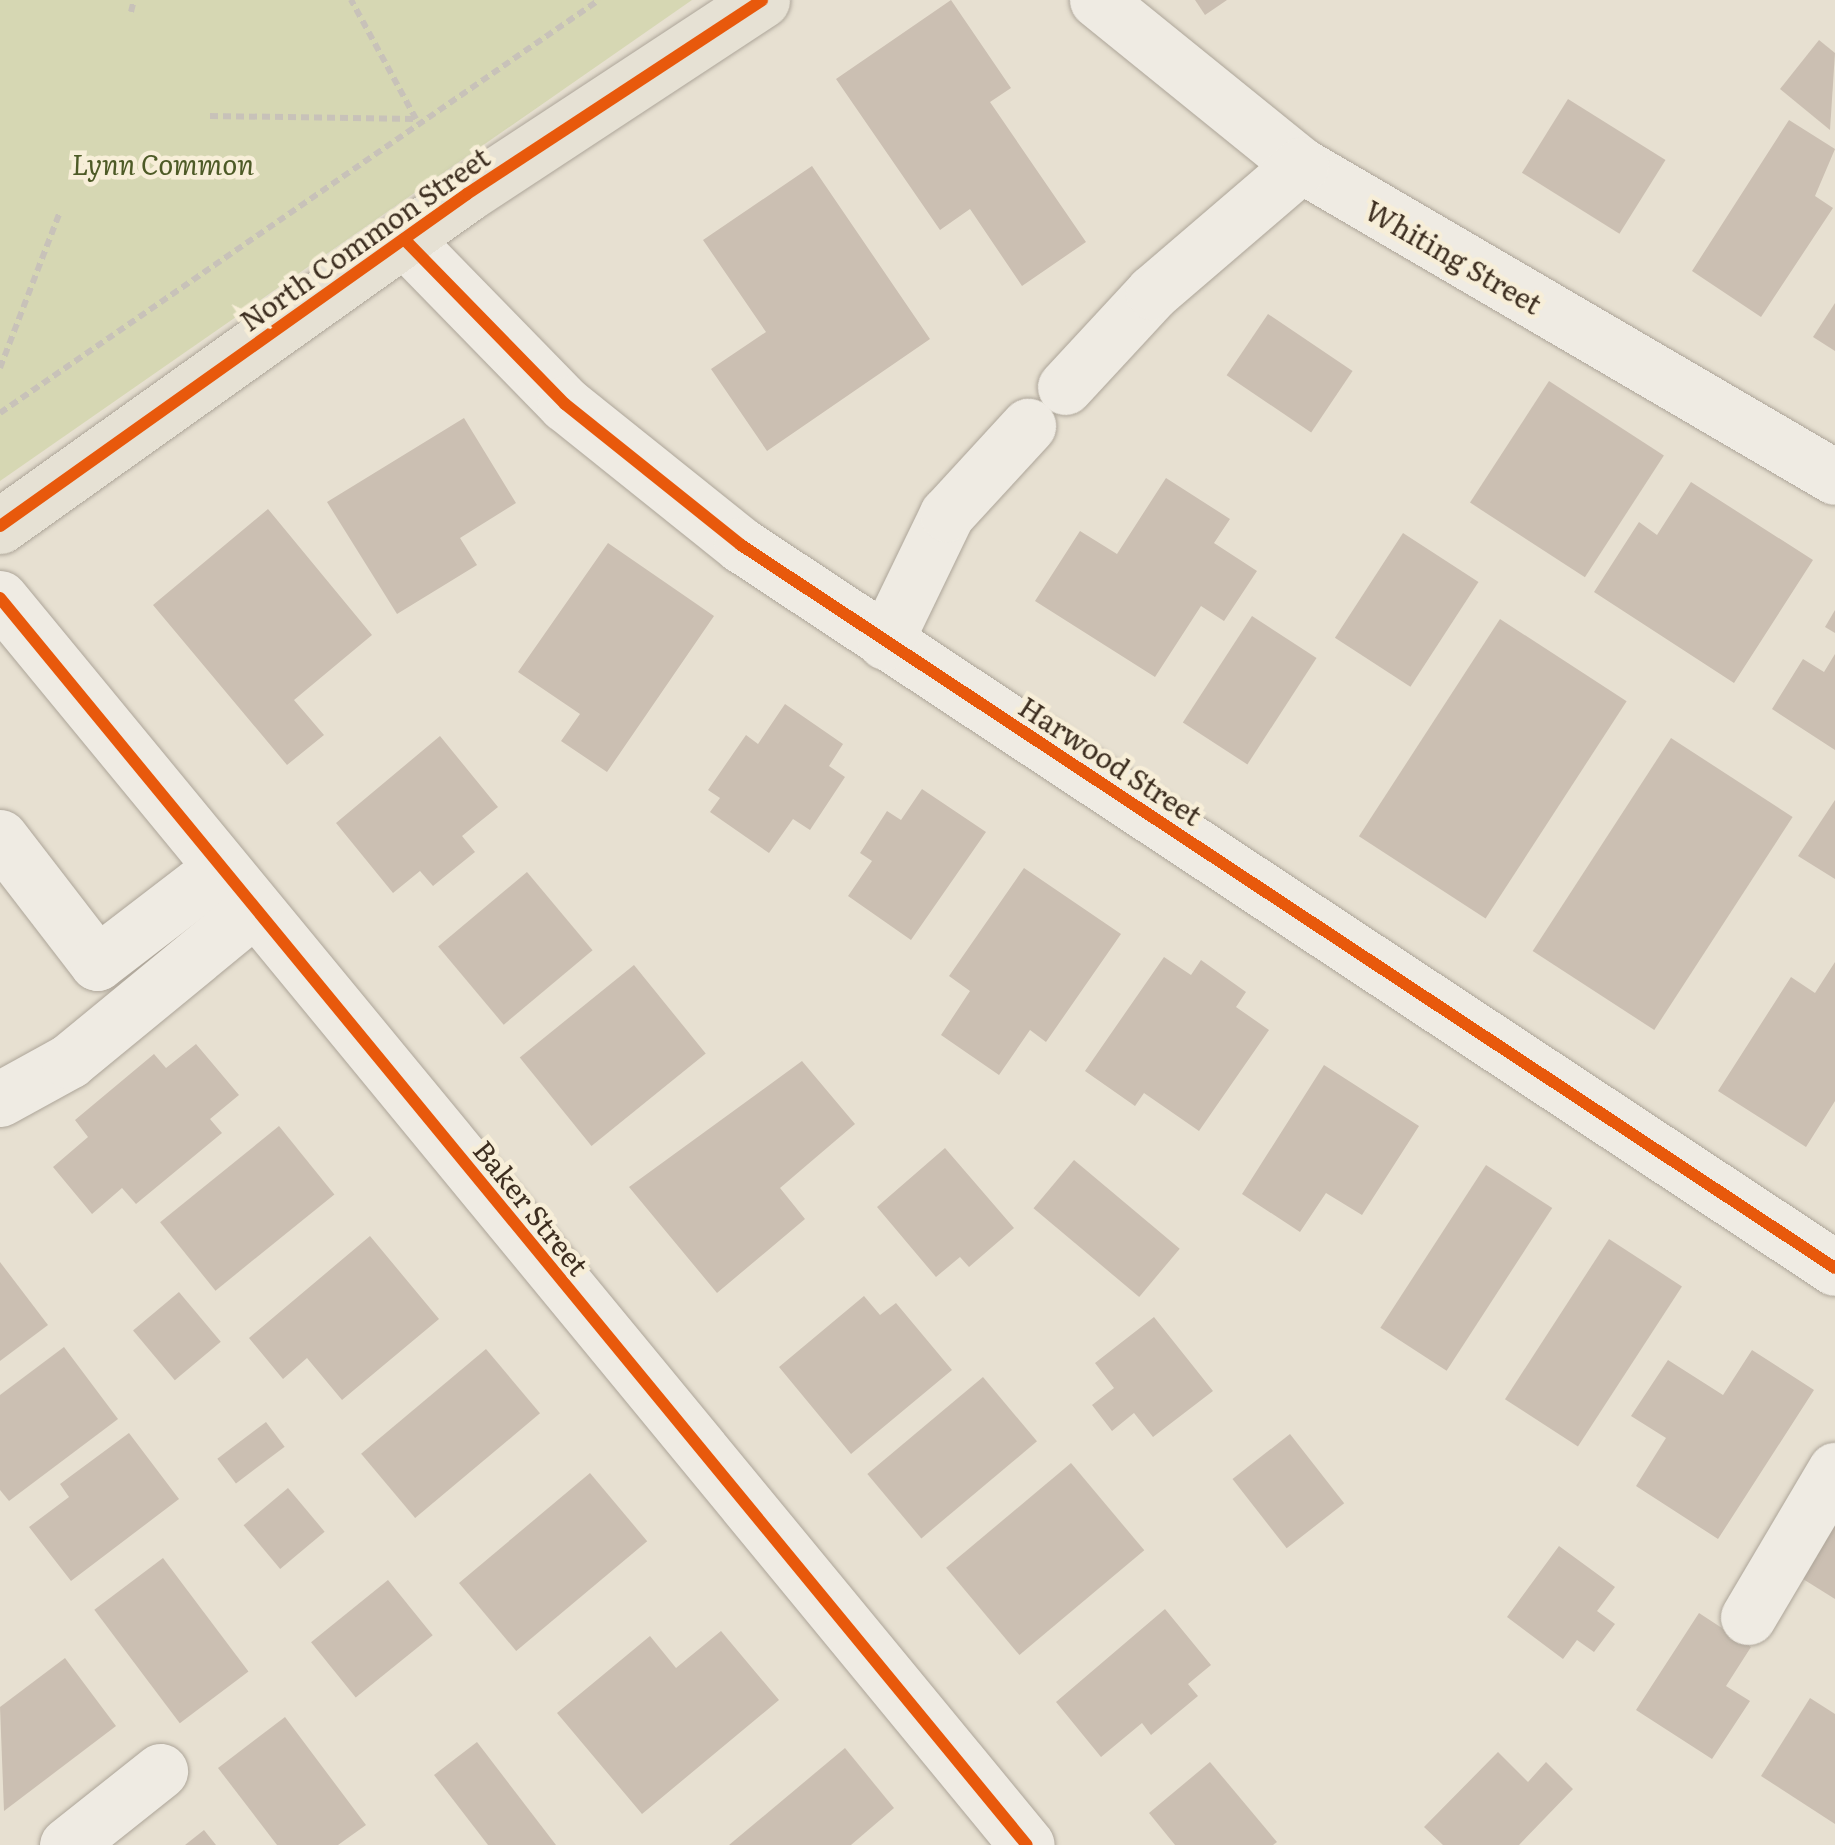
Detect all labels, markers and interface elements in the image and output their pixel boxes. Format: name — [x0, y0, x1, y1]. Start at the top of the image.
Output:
street label: North Common Street — [233, 139, 495, 337]
park label: Lynn Common — [72, 146, 254, 180]
street label: Whiting Street — [1360, 192, 1548, 320]
street label: Harwood Street — [1013, 688, 1209, 832]
street label: Baker Street — [467, 1133, 597, 1281]

